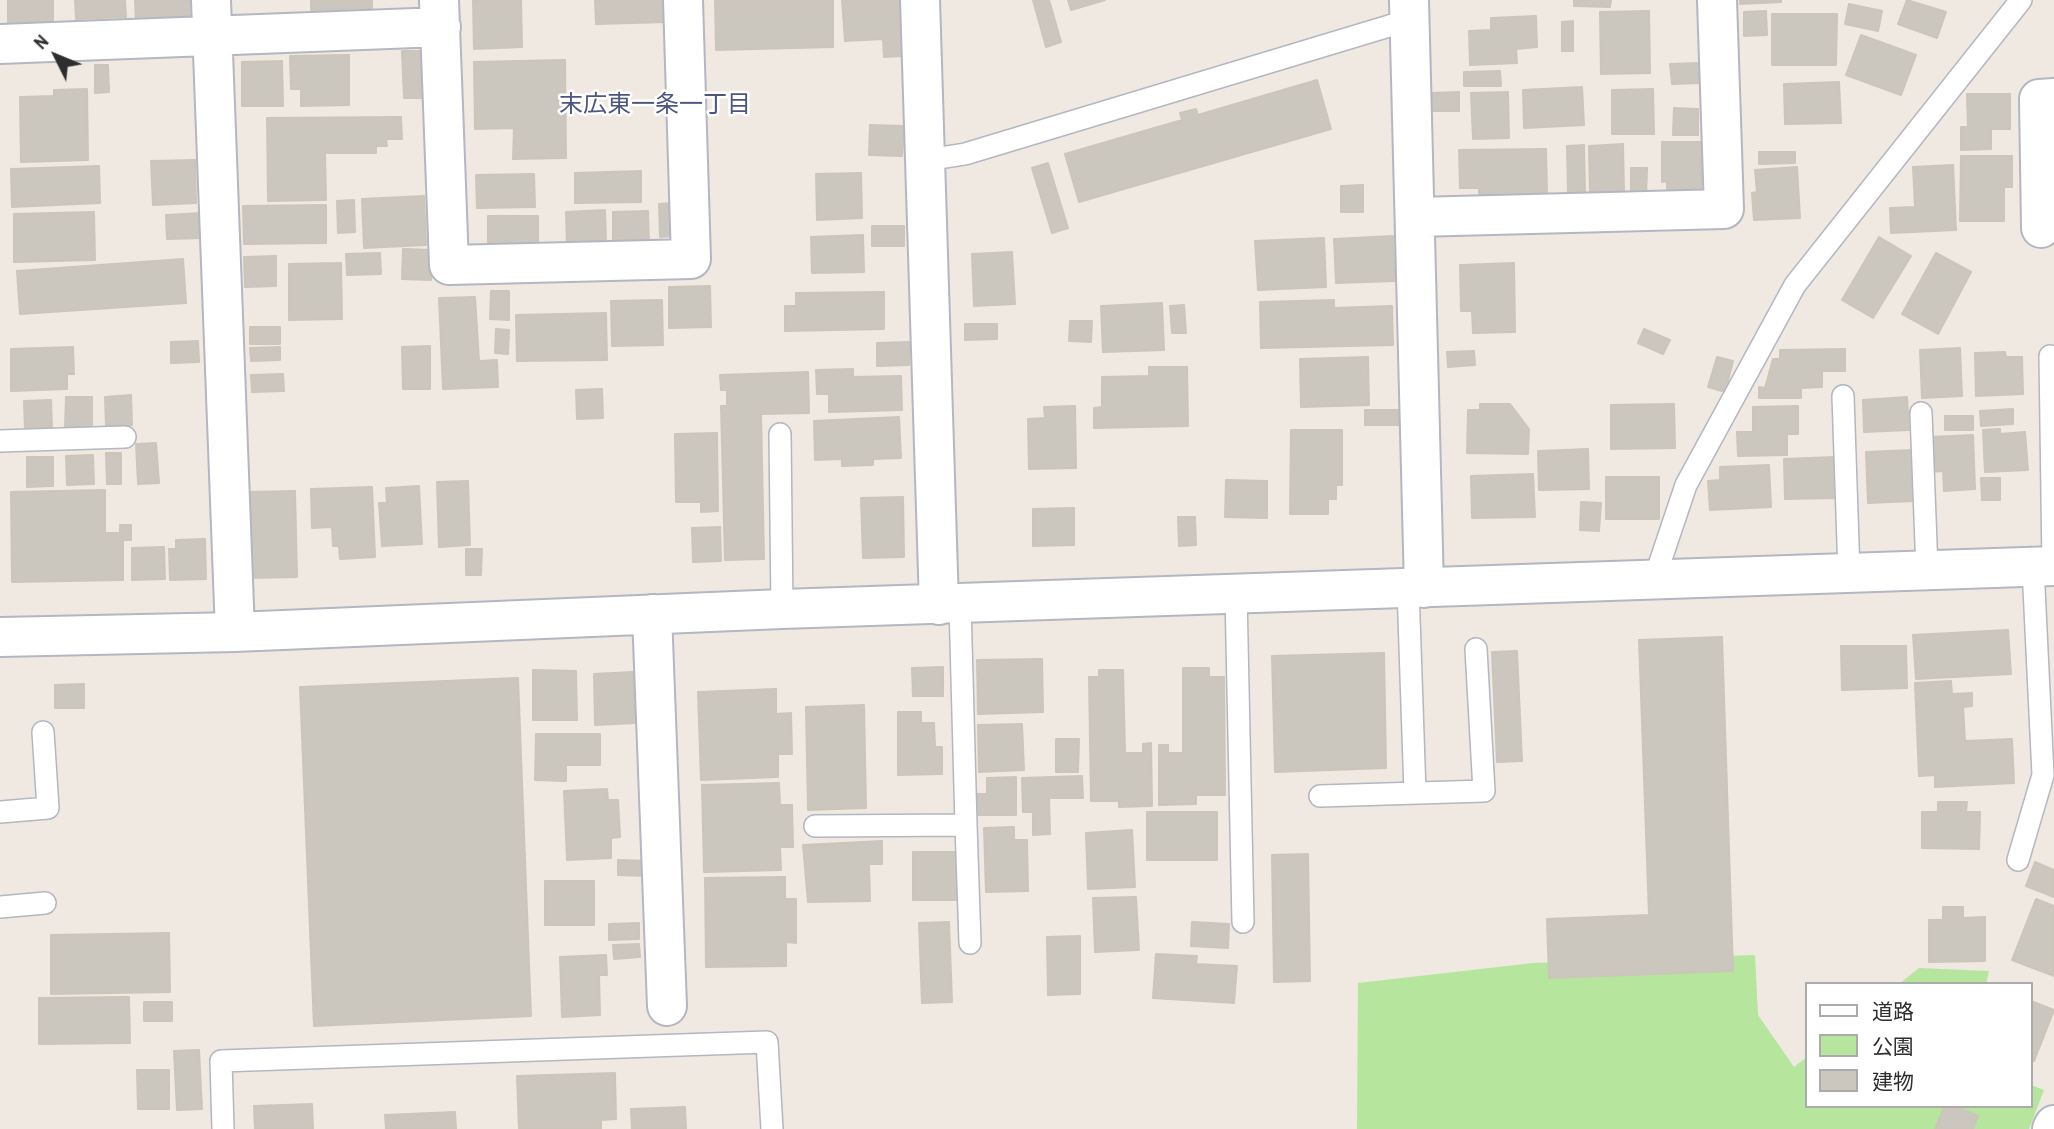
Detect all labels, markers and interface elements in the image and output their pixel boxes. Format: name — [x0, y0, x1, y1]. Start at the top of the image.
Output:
north arrow — [21, 21, 91, 91]
text: N — [27, 29, 54, 55]
district label: 末広東一条一丁目 — [559, 92, 751, 120]
legend — [1806, 982, 2033, 1108]
text: 道路 — [1872, 997, 1914, 1026]
text: 公園 — [1872, 1032, 1914, 1061]
text: 建物 — [1872, 1067, 1914, 1096]

